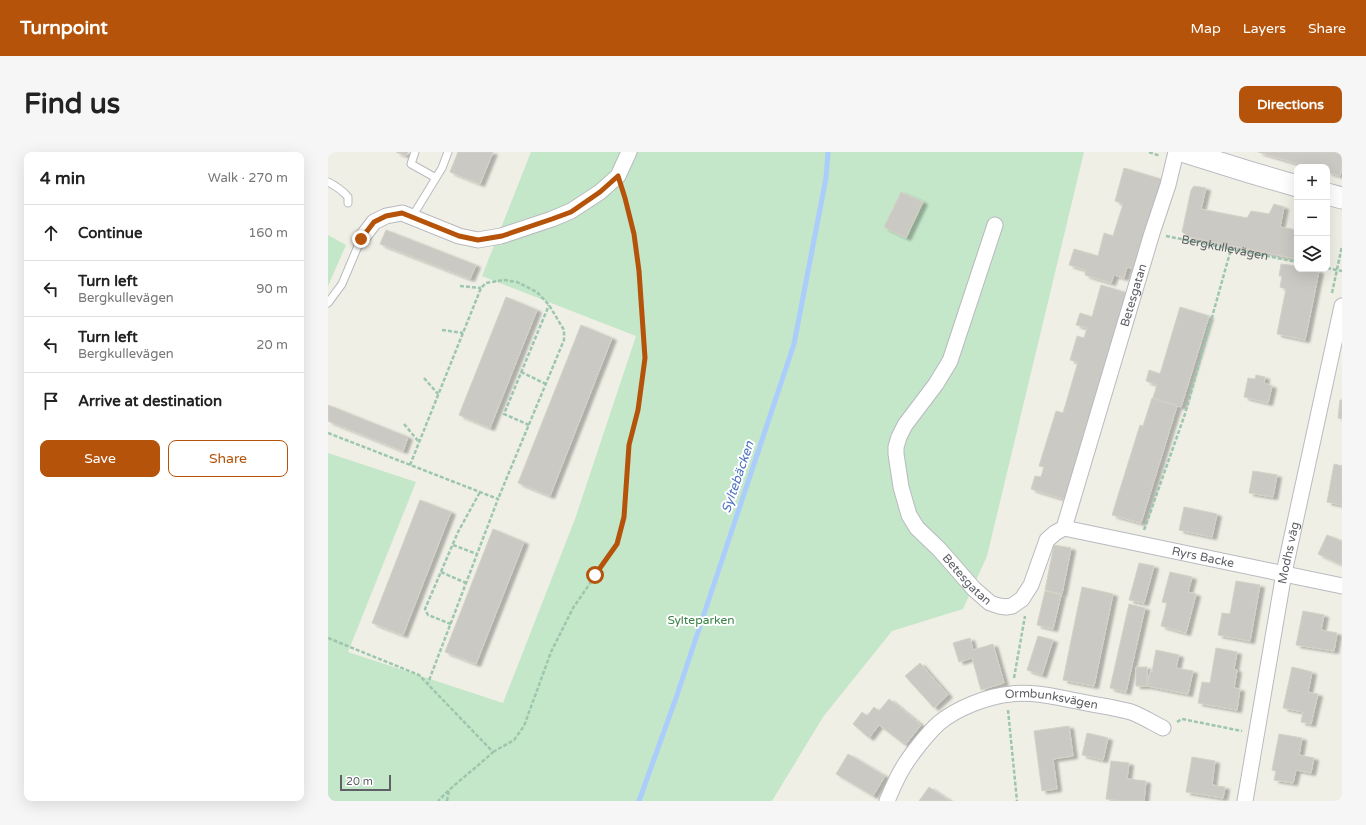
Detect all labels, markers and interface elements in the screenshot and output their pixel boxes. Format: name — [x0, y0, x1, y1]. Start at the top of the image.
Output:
text: Turnpoint — [20, 17, 108, 39]
text: Map — [1191, 20, 1221, 37]
text: Layers — [1243, 20, 1286, 37]
text: Share — [1308, 20, 1346, 37]
button: Directions — [1239, 86, 1342, 123]
text: Find us — [24, 87, 120, 121]
map controls — [1294, 164, 1330, 272]
button: + — [1294, 164, 1330, 200]
text: 4 min — [40, 168, 85, 189]
text: Walk · 270 m — [208, 170, 288, 186]
button: − — [1294, 200, 1330, 236]
icon: ahead — [40, 222, 62, 244]
text: Continue — [78, 224, 142, 242]
text: 160 m — [248, 225, 288, 241]
route end — [352, 230, 370, 248]
street label: Bergkullevägen — [1180, 232, 1270, 263]
button: layers — [1294, 236, 1330, 272]
street label: Betesgatan — [1117, 262, 1149, 328]
text: Turn left — [78, 272, 138, 290]
icon: left — [40, 278, 62, 300]
text: 90 m — [256, 281, 288, 297]
text: Bergkullevägen — [78, 290, 174, 306]
text: Turn left — [78, 328, 138, 346]
icon: left — [40, 334, 62, 356]
text: 20 m — [256, 337, 288, 353]
text: Bergkullevägen — [78, 346, 174, 362]
icon: arrive — [40, 390, 62, 412]
text: Arrive at destination — [78, 392, 222, 410]
water label: Syltebäcken — [718, 438, 758, 515]
button: Save — [40, 440, 160, 477]
button: Share — [168, 440, 288, 477]
street label: Modhs väg — [1275, 520, 1302, 585]
street label: Ryrs Backe — [1171, 544, 1236, 570]
street label: Betesgatan — [940, 551, 994, 608]
route start — [586, 566, 604, 584]
park label: Sylteparken — [667, 613, 735, 627]
street label: Ormbunksvägen — [1004, 686, 1099, 712]
scale bar — [340, 773, 391, 792]
text: 20 m — [346, 775, 373, 788]

